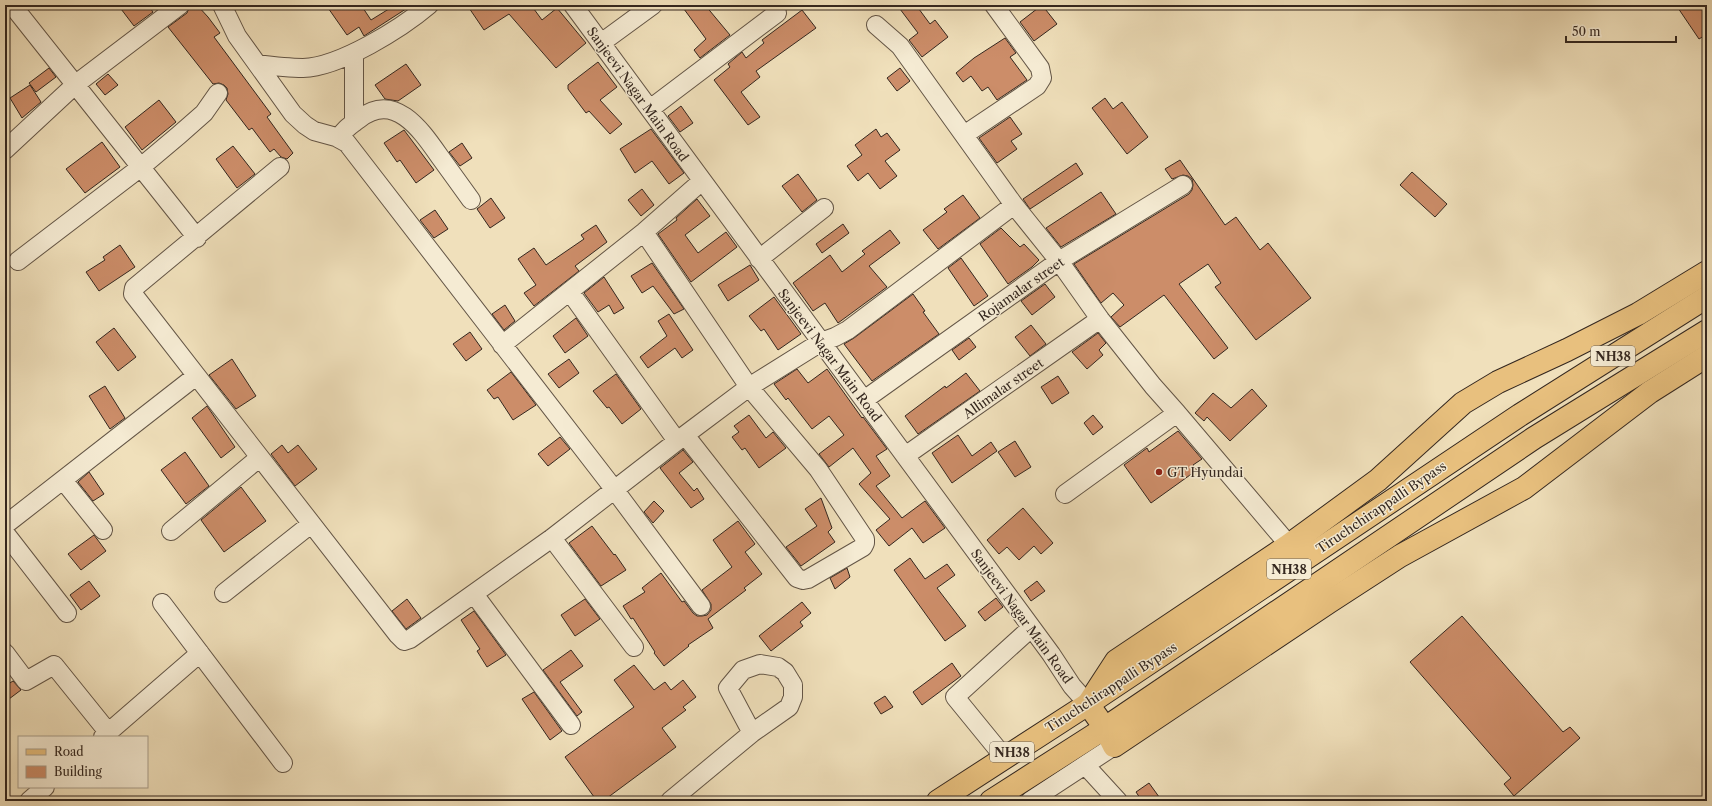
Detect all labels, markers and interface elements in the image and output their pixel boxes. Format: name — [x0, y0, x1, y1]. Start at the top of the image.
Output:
scale bar — [1566, 18, 1676, 44]
street label: Sanjeevi Nagar Main Road — [584, 24, 692, 164]
text: 50 m — [1572, 24, 1601, 39]
street label: Rojamalar street — [975, 253, 1067, 325]
street label: Sanjeevi Nagar Main Road — [775, 285, 885, 425]
road number: NH38 — [1591, 346, 1635, 366]
street label: Allimalar street — [959, 354, 1047, 422]
street label: Tiruchchirappalli Bypass — [1313, 457, 1449, 557]
place label: GT Hyundai — [1167, 464, 1243, 480]
marker: GT Hyundai — [1154, 467, 1164, 477]
street label: Sanjeevi Nagar Main Road — [968, 546, 1076, 686]
road number: NH38 — [1267, 559, 1311, 579]
street label: Tiruchchirappalli Bypass — [1042, 638, 1180, 736]
legend — [18, 736, 148, 788]
road number: NH38 — [990, 742, 1034, 762]
text: Road — [54, 744, 84, 759]
text: Building — [54, 764, 102, 779]

